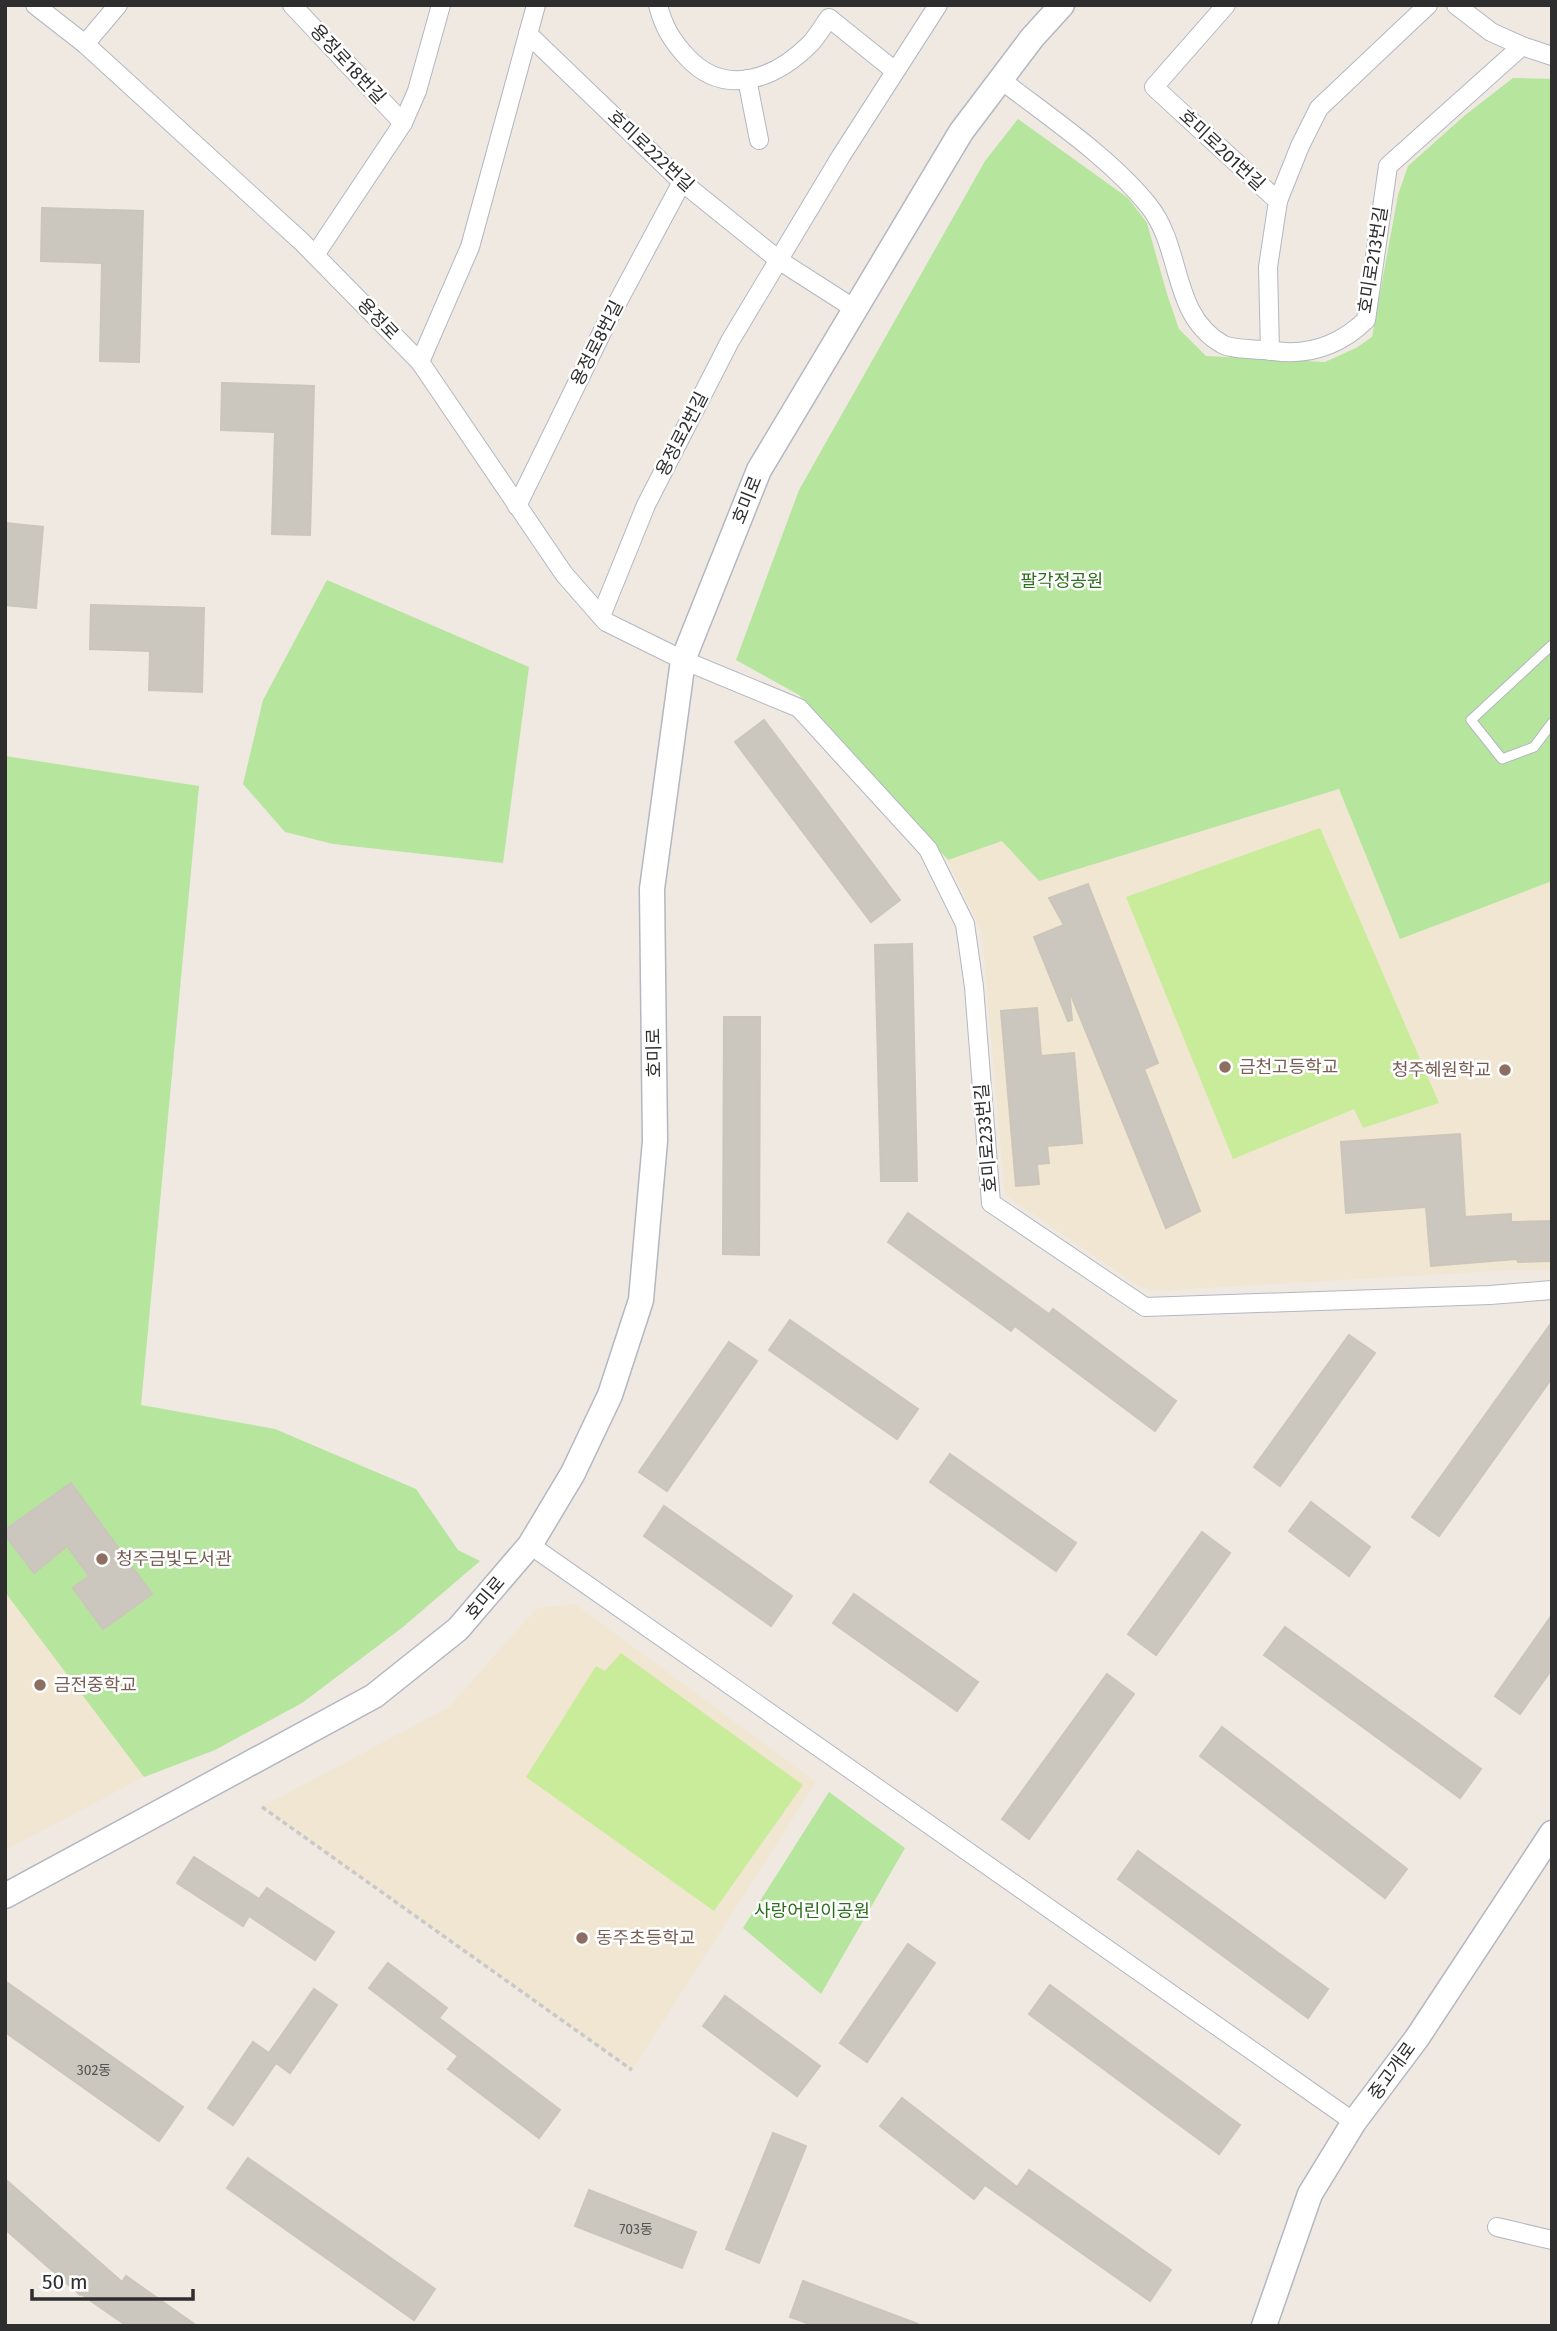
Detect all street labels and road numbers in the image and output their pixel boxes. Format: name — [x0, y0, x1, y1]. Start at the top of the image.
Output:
street label: 용정로18번길 — [306, 20, 390, 108]
street label: 호미로201번길 — [1175, 105, 1269, 195]
street label: 호미로222번길 — [603, 106, 699, 196]
street label: 호미로213번길 — [1354, 205, 1392, 315]
street label: 용정로 — [353, 293, 403, 345]
street label: 용정로8번길 — [566, 297, 628, 389]
street label: 용정로2번길 — [651, 388, 713, 480]
street label: 호미로 — [727, 473, 767, 527]
street label: 호미로 — [643, 1028, 665, 1078]
street label: 호미로233번길 — [970, 1082, 1002, 1194]
street label: 호미로 — [461, 1572, 509, 1624]
street label: 중고개로 — [1364, 2038, 1420, 2104]

